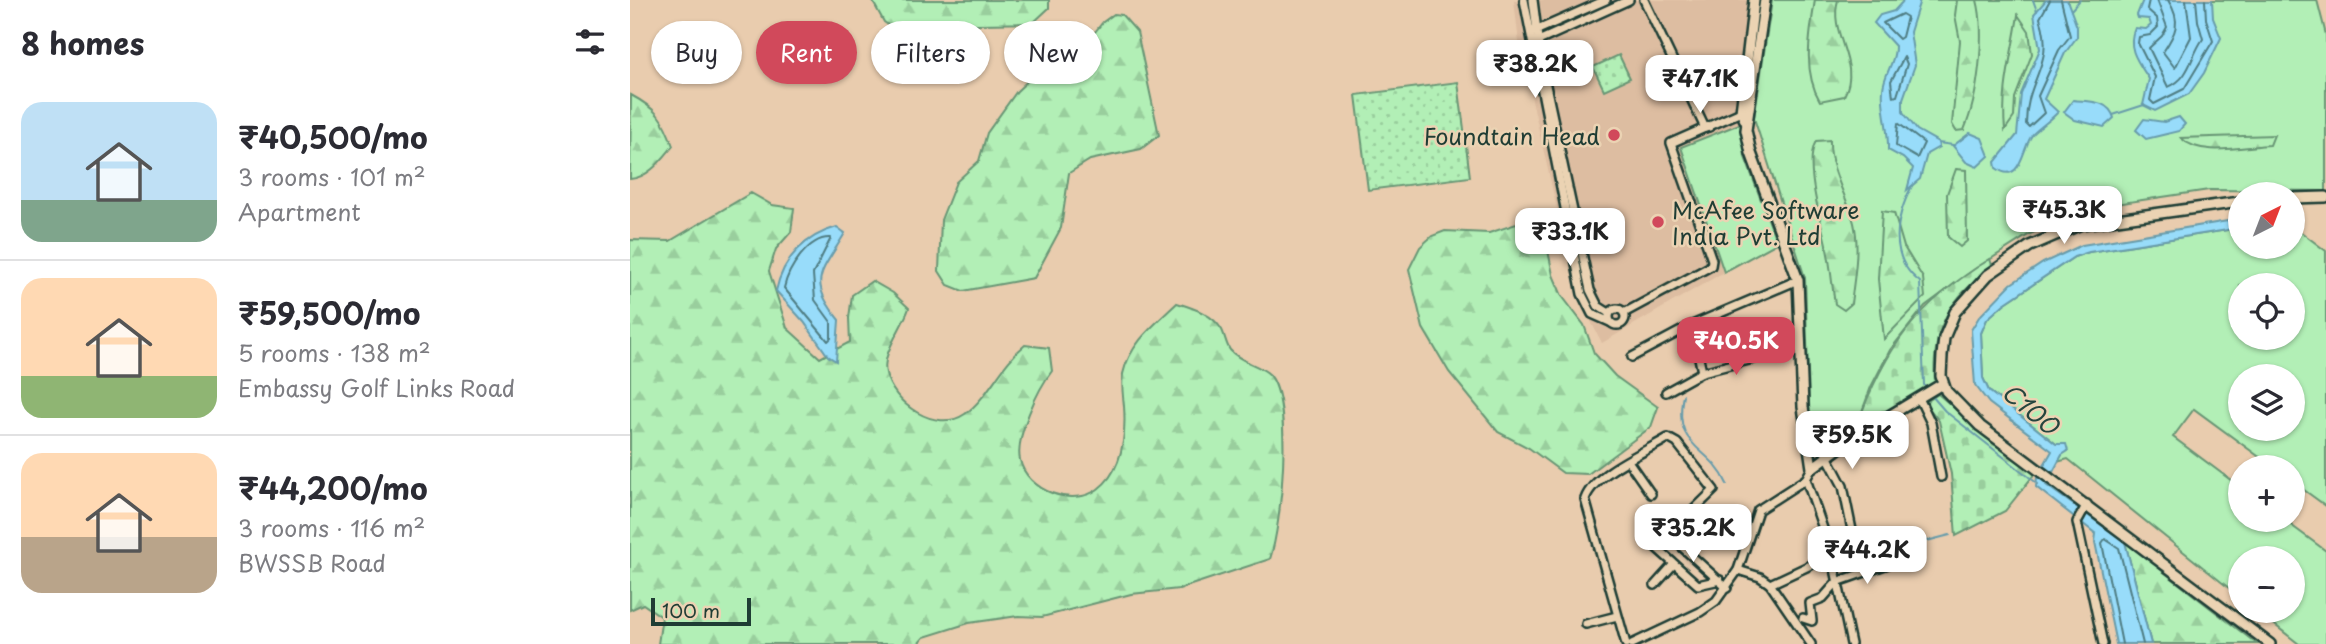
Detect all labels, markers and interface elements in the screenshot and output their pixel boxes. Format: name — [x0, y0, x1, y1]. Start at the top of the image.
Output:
text: 8 homes — [21, 20, 144, 65]
chip: Buy — [651, 21, 742, 84]
chip: Rent — [756, 21, 857, 84]
chip: Filters — [871, 21, 990, 84]
chip: New — [1004, 21, 1102, 84]
icon: filters — [571, 23, 609, 61]
pin: ₹38.2K — [1478, 41, 1592, 100]
text: ₹38.2K — [1492, 45, 1578, 80]
pin: ₹47.1K — [1643, 55, 1757, 115]
text: ₹47.1K — [1661, 60, 1739, 95]
text: ₹40,500/mo — [238, 114, 428, 159]
place label: Foundtain Head — [1423, 118, 1600, 153]
marker: Foundtain Head — [1606, 127, 1622, 143]
icon: home — [77, 130, 161, 214]
text: 3 rooms · 101 m² — [238, 159, 426, 194]
north arrow — [2228, 182, 2305, 259]
map controls — [2228, 182, 2305, 623]
pin: ₹45.3K — [2007, 187, 2121, 246]
text: ₹45.3K — [2022, 191, 2106, 226]
place label: McAfee Software India Pvt. Ltd — [1672, 192, 1859, 253]
text: Apartment — [238, 194, 361, 229]
pin: ₹33.1K — [1513, 208, 1627, 268]
text: ₹33.1K — [1531, 213, 1609, 248]
marker: McAfee Software India Pvt. Ltd — [1650, 214, 1666, 230]
button: locate — [2228, 273, 2305, 350]
text: ₹59,500/mo — [238, 290, 421, 335]
icon: home — [77, 306, 161, 390]
pin: ₹40.5K — [1679, 318, 1793, 377]
text: ₹40.5K — [1693, 322, 1779, 357]
text: 5 rooms · 138 m² — [238, 335, 431, 370]
button: layers — [2228, 364, 2305, 441]
text: Embassy Golf Links Road — [238, 370, 515, 405]
water label: C100 — [1995, 374, 2069, 444]
pin: ₹59.5K — [1795, 412, 1909, 471]
text: ₹59.5K — [1812, 416, 1892, 451]
button: + — [2228, 455, 2305, 532]
text: ₹44,200/mo — [238, 465, 428, 510]
icon: home — [77, 481, 161, 565]
pin: ₹35.2K — [1636, 504, 1750, 564]
text: ₹35.2K — [1651, 509, 1735, 544]
text: 3 rooms · 116 m² — [238, 510, 425, 545]
pin: ₹44.2K — [1810, 526, 1924, 586]
text: ₹44.2K — [1824, 531, 1910, 566]
text: BWSSB Road — [238, 545, 386, 580]
button: − — [2228, 546, 2305, 623]
scale bar — [651, 595, 751, 627]
text: 100 m — [662, 596, 720, 624]

